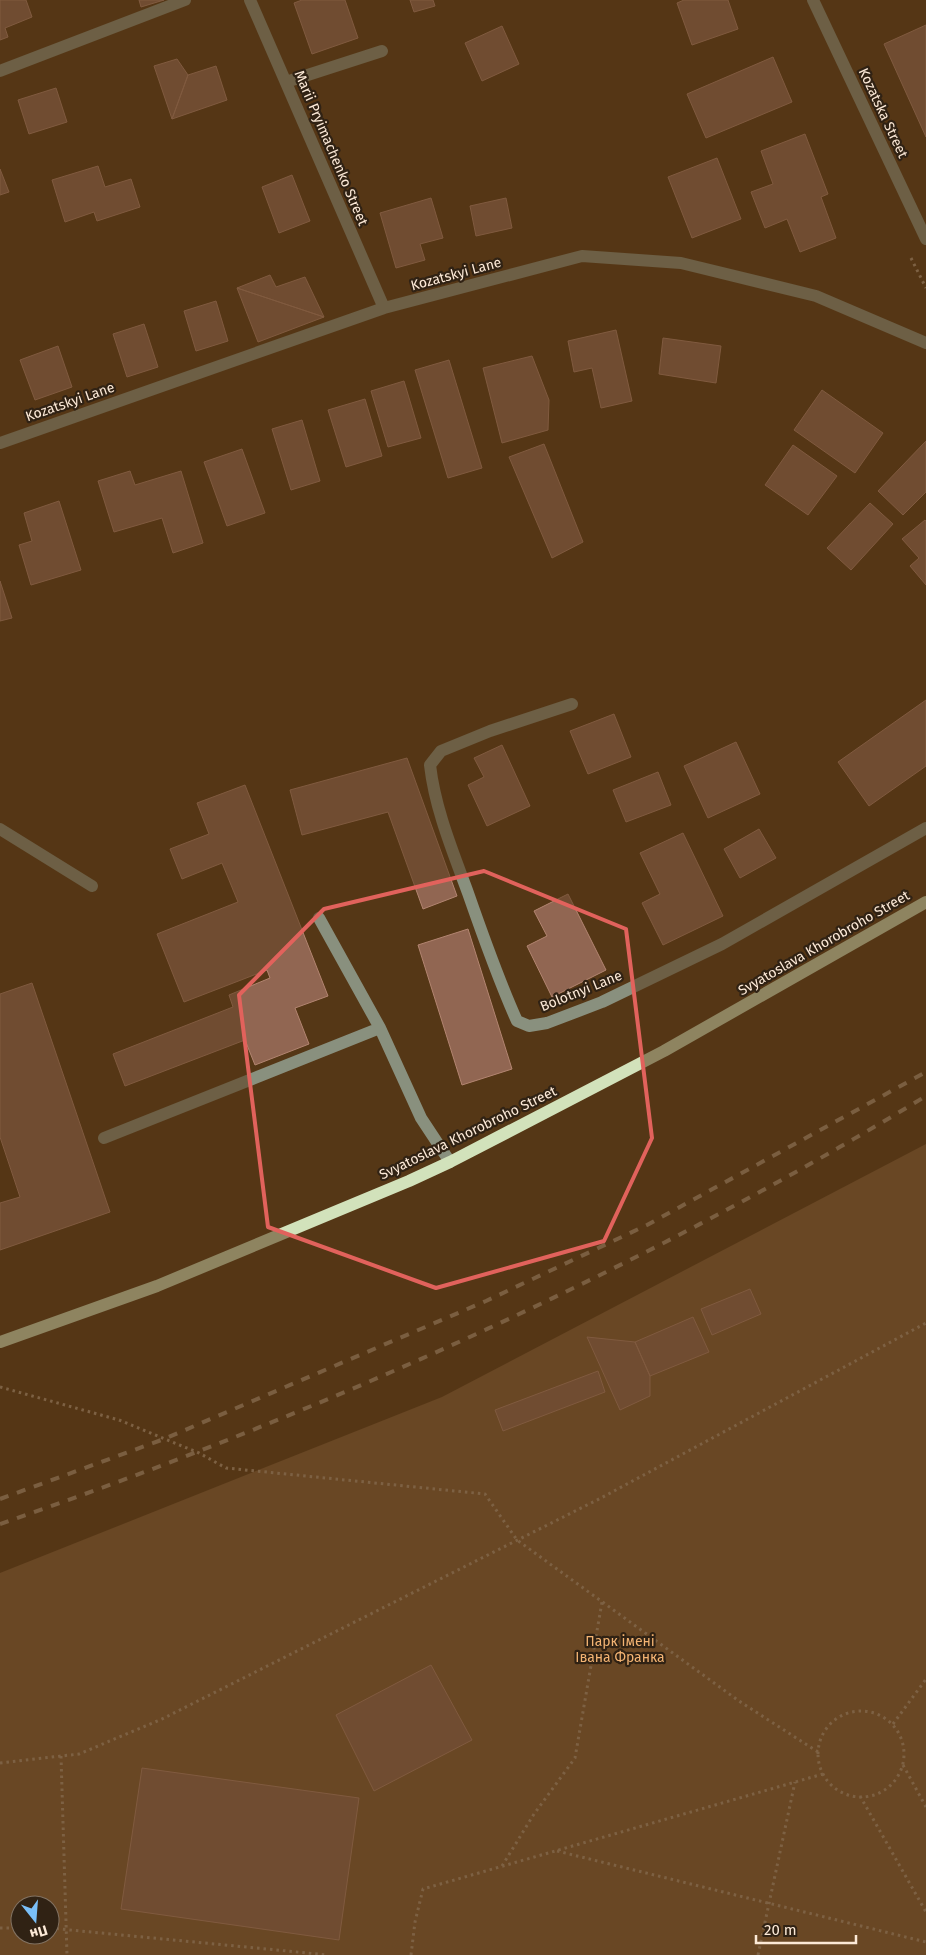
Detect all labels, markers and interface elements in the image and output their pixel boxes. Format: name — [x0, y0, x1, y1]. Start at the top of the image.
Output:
street label: Kozatska Street — [855, 65, 912, 162]
street label: Marii Pryimachenko Street — [291, 68, 372, 229]
street label: Kozatskyi Lane — [409, 254, 503, 294]
street label: Kozatskyi Lane — [23, 379, 117, 425]
street label: Svyatoslava Khorobroho Street — [735, 886, 913, 999]
street label: Bolotnyi Lane — [538, 967, 624, 1015]
street label: Svyatoslava Khorobroho Street — [377, 1082, 560, 1183]
park label: Парк імені Івана Франка — [575, 1633, 665, 1666]
north arrow — [10, 1895, 60, 1945]
scale bar — [756, 1912, 856, 1944]
text: Пн — [28, 1921, 50, 1943]
text: 20 m — [764, 1921, 797, 1939]

